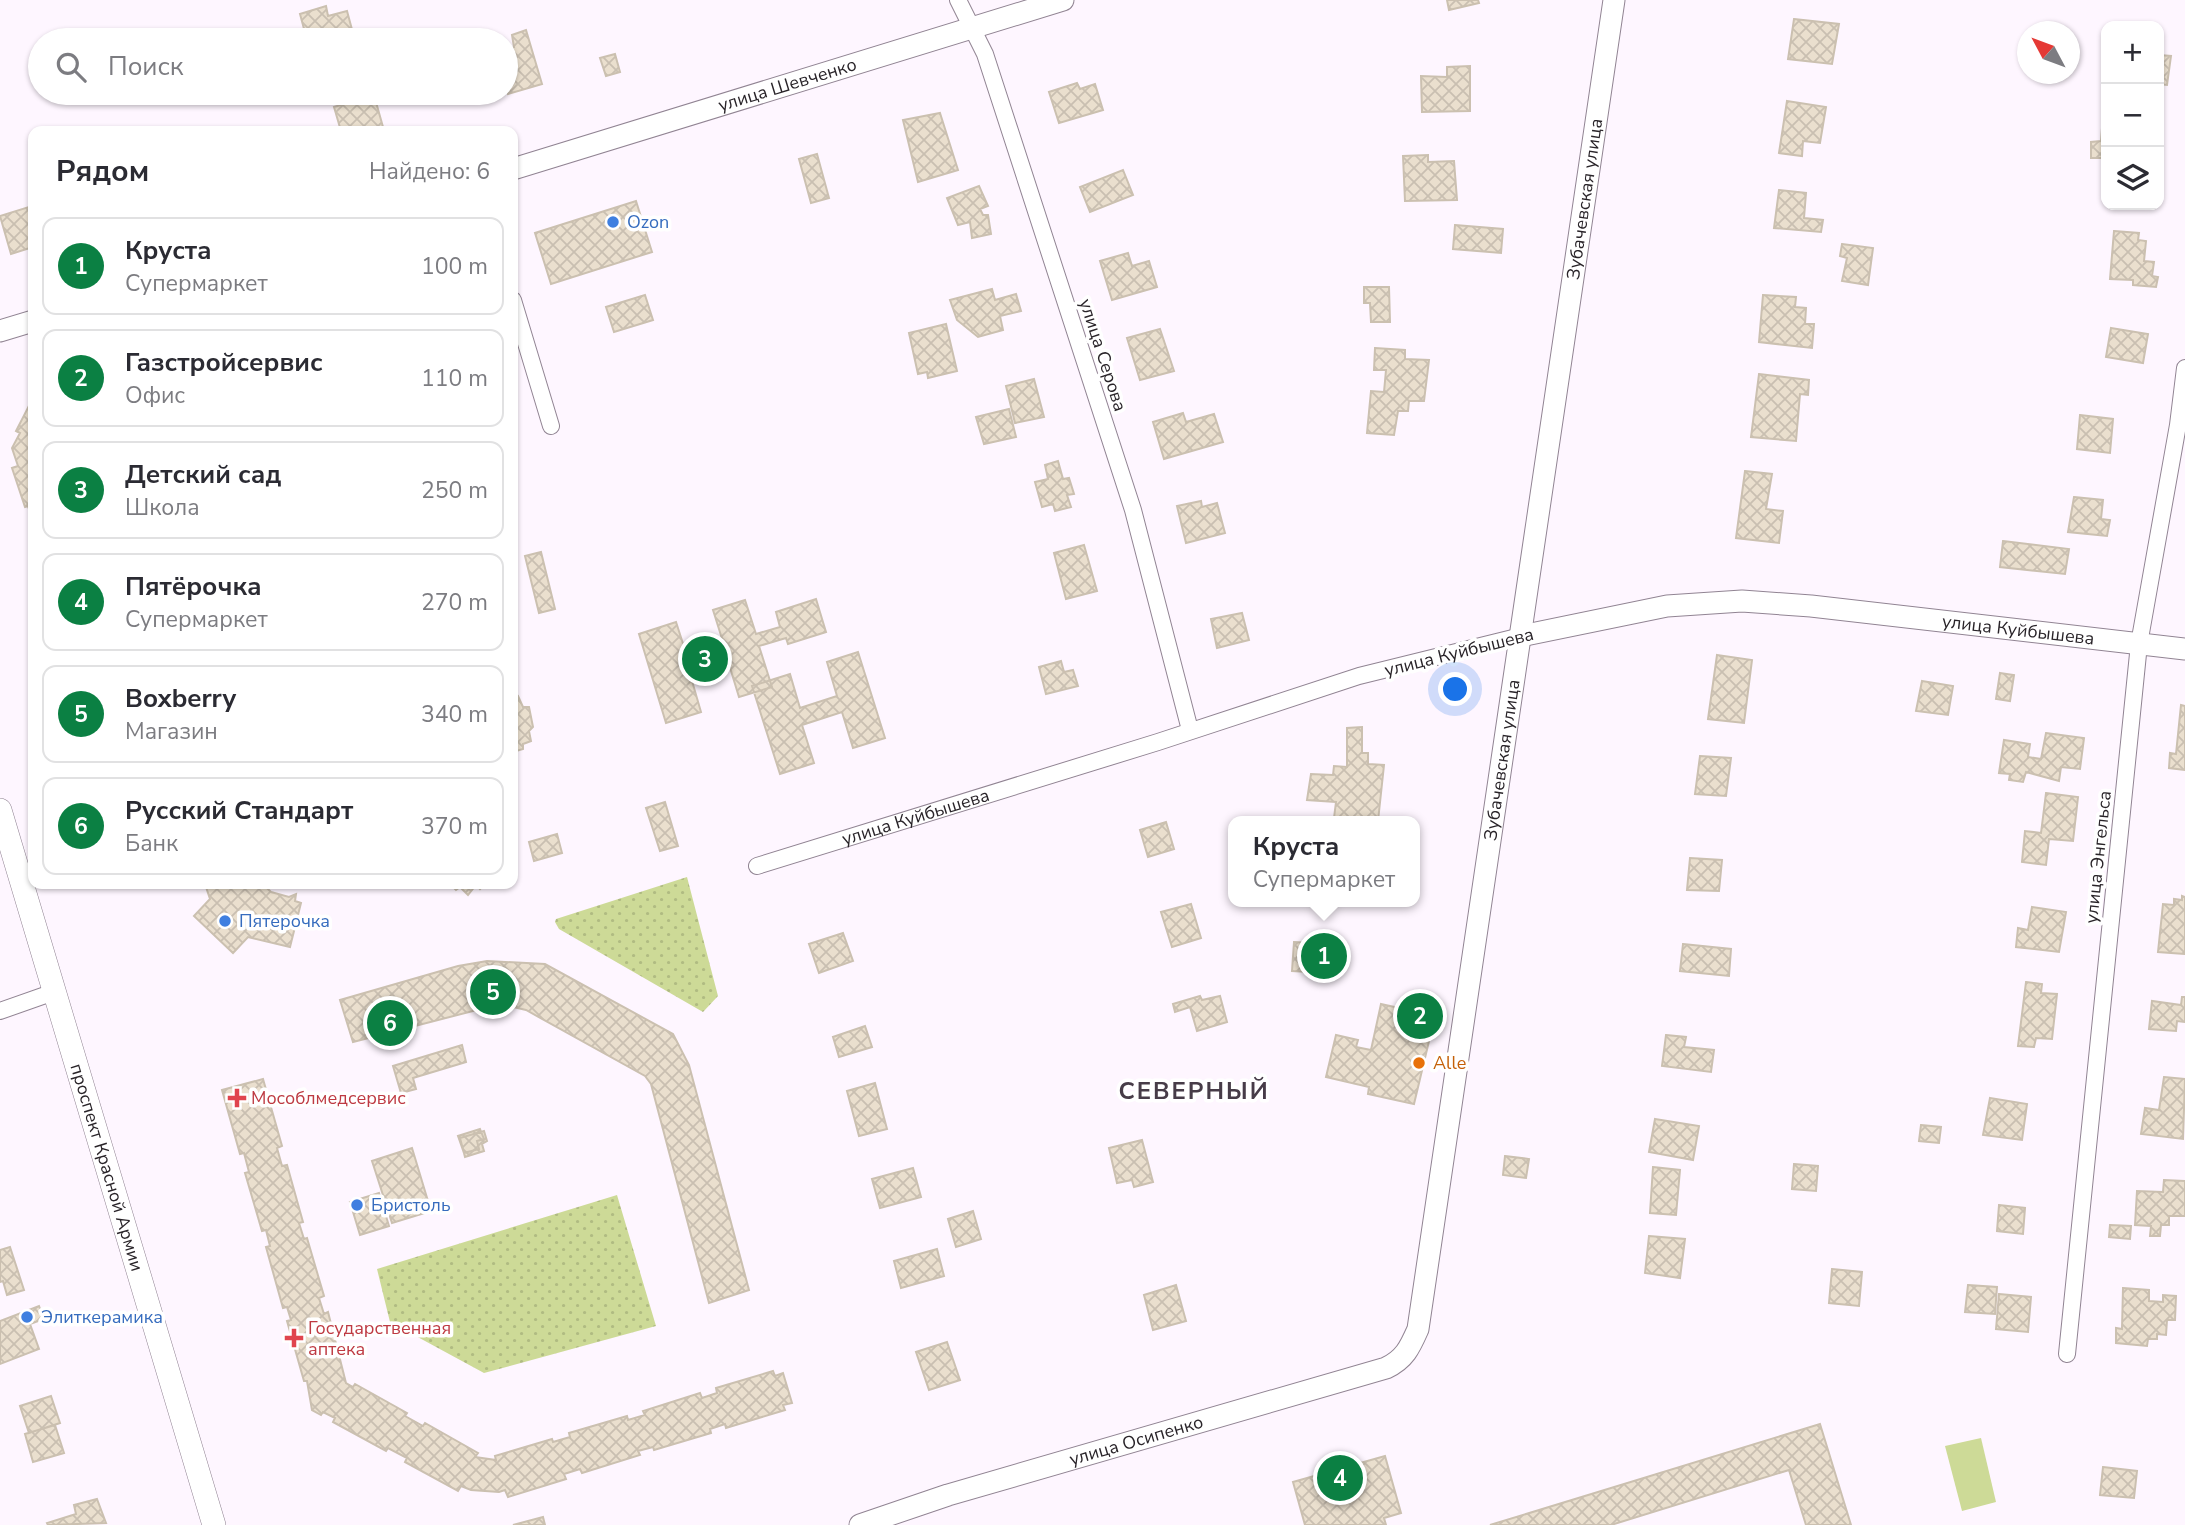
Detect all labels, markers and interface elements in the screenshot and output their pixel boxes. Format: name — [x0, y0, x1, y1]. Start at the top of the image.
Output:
north arrow — [2017, 21, 2080, 84]
map controls — [2101, 21, 2164, 210]
button: + — [2101, 21, 2164, 84]
search box — [28, 28, 518, 105]
icon: search — [52, 48, 90, 86]
text: Поиск — [108, 49, 184, 84]
street label: улица Шевченко — [715, 52, 859, 117]
button: − — [2101, 84, 2164, 147]
street label: Зубачевская улица — [1561, 117, 1608, 281]
button: layers — [2101, 147, 2164, 210]
text: Рядом — [56, 151, 149, 192]
text: Найдено: 6 — [369, 156, 490, 187]
place label: Ozon — [627, 210, 669, 234]
marker: Ozon — [605, 214, 621, 230]
text: Круста — [125, 233, 212, 268]
text: 1 — [74, 251, 88, 282]
text: 100 m — [421, 251, 488, 282]
text: Супермаркет — [125, 268, 268, 299]
street label: улица Серова — [1074, 296, 1132, 414]
text: Газстройсервис — [125, 345, 323, 380]
text: 2 — [74, 363, 88, 394]
text: 110 m — [421, 363, 488, 394]
text: Офис — [125, 380, 185, 411]
text: Детский сад — [125, 457, 281, 492]
text: 3 — [74, 475, 88, 506]
text: 250 m — [421, 475, 488, 506]
text: Школа — [125, 492, 200, 523]
text: Пятёрочка — [125, 569, 262, 604]
text: 4 — [74, 587, 88, 618]
text: 270 m — [421, 587, 488, 618]
text: Супермаркет — [125, 604, 268, 635]
street label: улица Куйбышева — [1941, 609, 2096, 650]
street label: улица Куйбышева — [1382, 622, 1536, 682]
pin: 3 — [682, 633, 728, 685]
your location — [1438, 672, 1472, 706]
street label: Зубачевская улица — [1478, 678, 1526, 842]
text: Boxberry — [125, 681, 236, 716]
text: 5 — [74, 699, 88, 730]
text: 340 m — [421, 699, 488, 730]
text: Магазин — [125, 716, 218, 747]
street label: улица Куйбышева — [839, 783, 992, 851]
street label: улица Энгельса — [2079, 789, 2117, 925]
text: Русский Стандарт — [125, 793, 353, 828]
text: 6 — [74, 811, 88, 842]
text: 370 m — [421, 811, 488, 842]
popup — [1228, 816, 1420, 907]
text: Банк — [125, 828, 178, 859]
text: Круста — [1253, 829, 1339, 864]
text: Супермаркет — [1253, 864, 1395, 895]
place label: Пятерочка — [239, 909, 330, 933]
marker: Пятерочка — [217, 913, 233, 929]
pin: 1 — [1301, 930, 1347, 982]
pin: 5 — [470, 966, 516, 1018]
pin: 2 — [1397, 990, 1443, 1042]
pin: 6 — [367, 997, 413, 1049]
place label: Alle — [1433, 1051, 1466, 1075]
marker: Alle — [1411, 1055, 1427, 1071]
street label: проспект Красной Армии — [65, 1061, 149, 1274]
district label: СЕВЕРНЫЙ — [1118, 1075, 1270, 1107]
place label: Мособлмедсервис — [251, 1086, 406, 1110]
marker: Мособлмедсервис — [229, 1090, 245, 1106]
place label: Бристоль — [371, 1193, 451, 1217]
marker: Бристоль — [349, 1197, 365, 1213]
place label: Элиткерамика — [41, 1305, 163, 1329]
marker: Элиткерамика — [19, 1309, 35, 1325]
place label: Государственная аптека — [308, 1316, 451, 1361]
marker: Государственная аптека — [286, 1330, 302, 1346]
street label: улица Осипенко — [1067, 1410, 1206, 1471]
pin: 4 — [1317, 1452, 1363, 1504]

